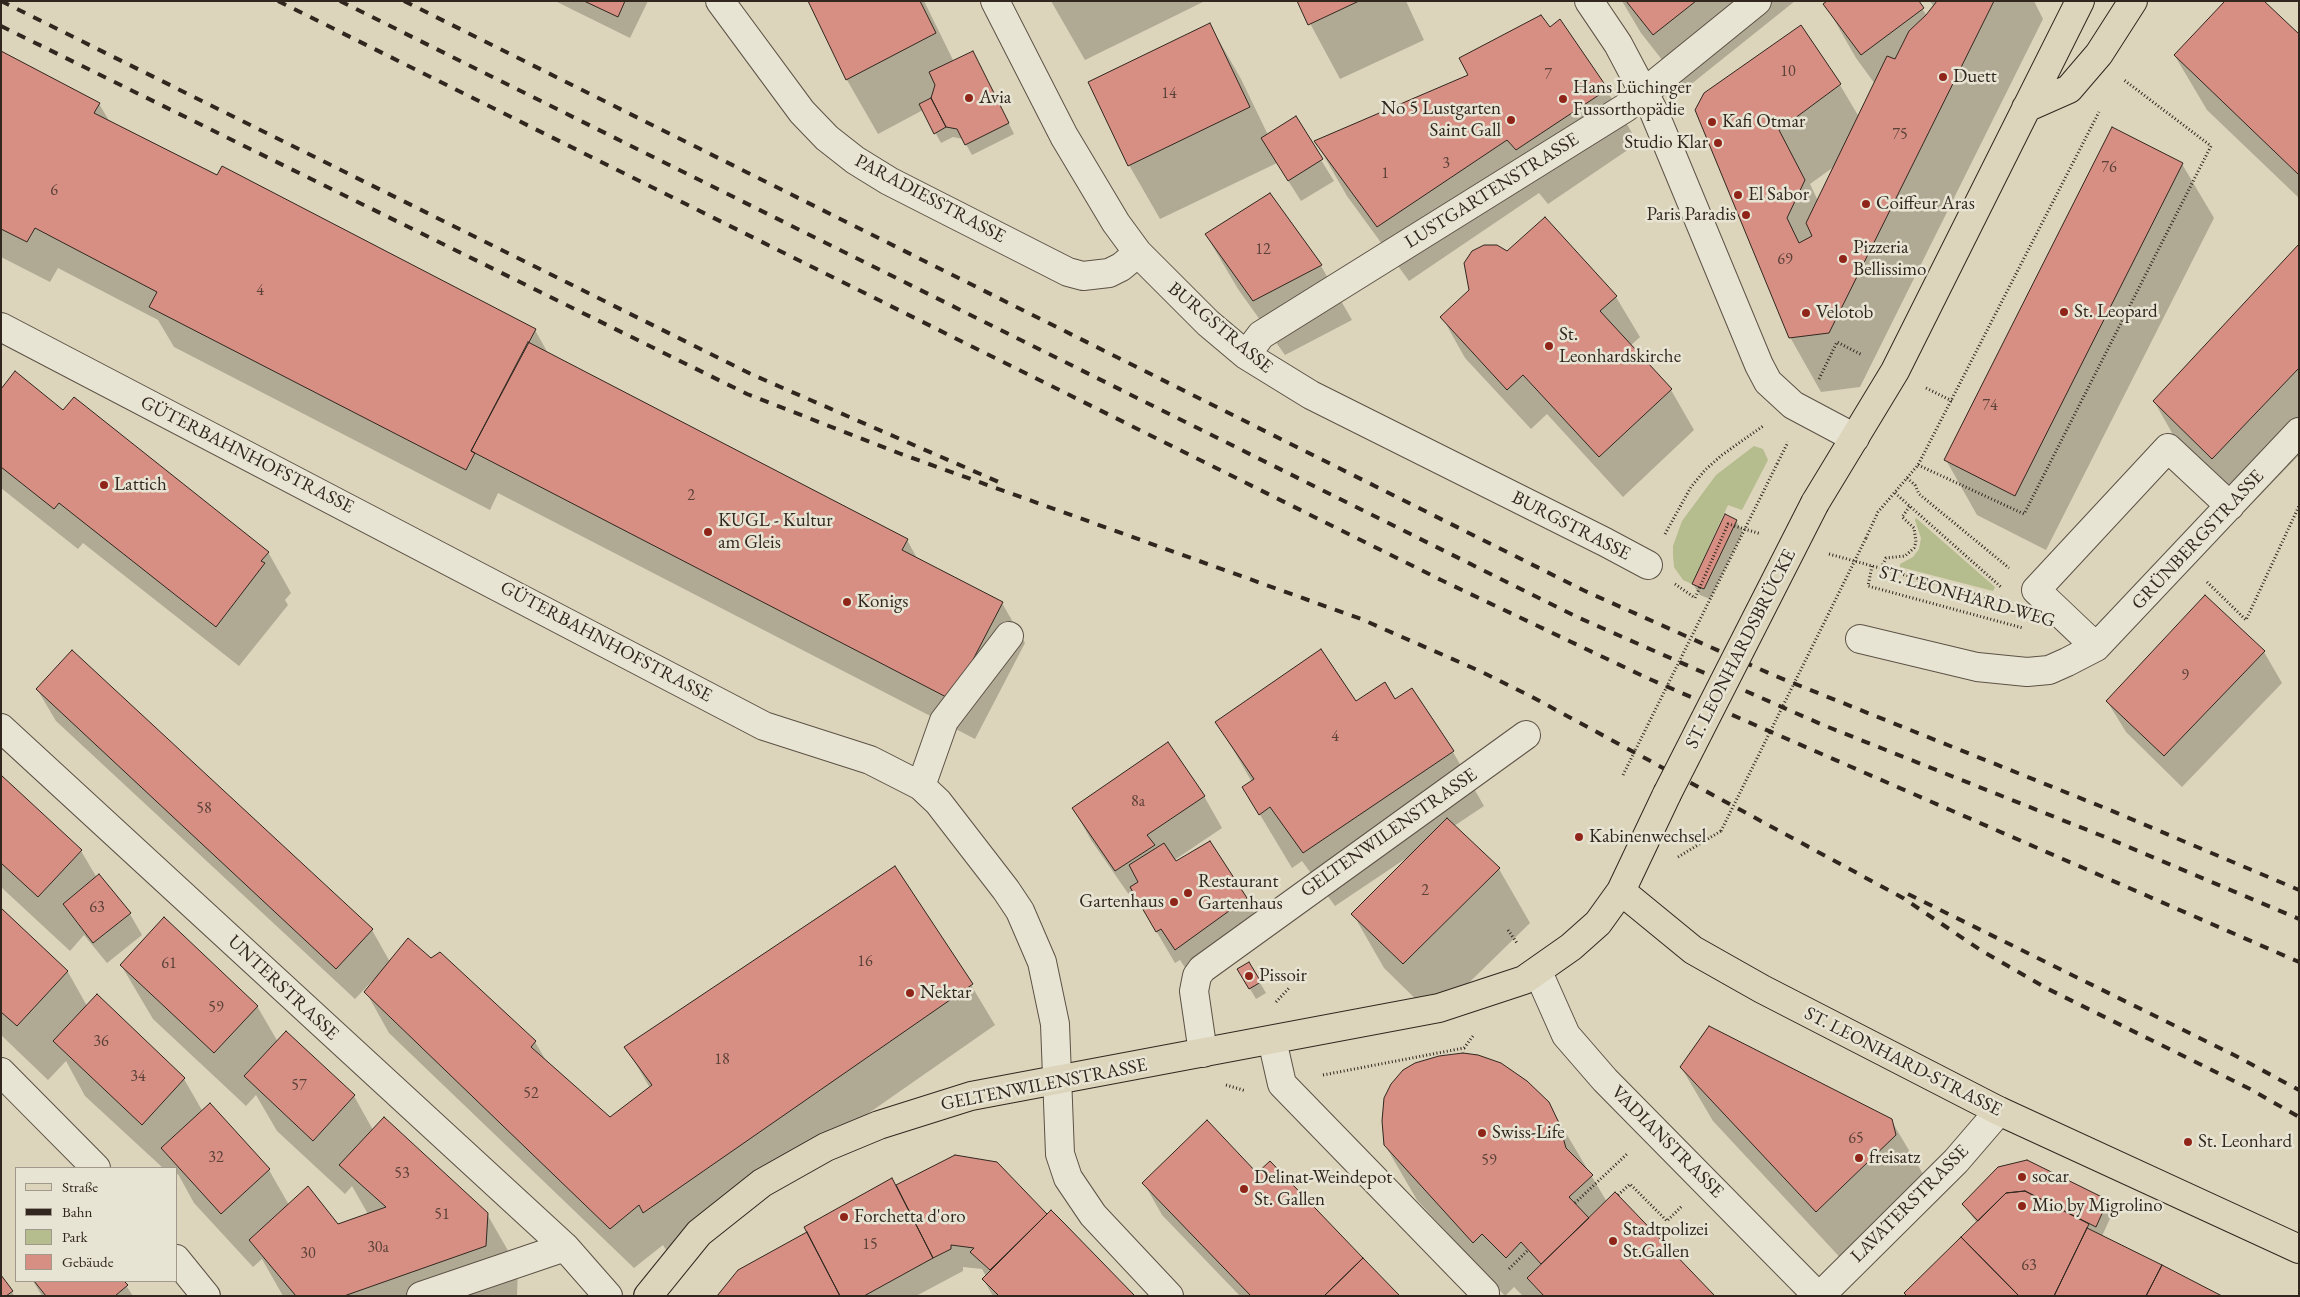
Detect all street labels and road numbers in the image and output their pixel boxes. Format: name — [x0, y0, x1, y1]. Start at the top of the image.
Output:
street label: LUSTGARTENSTRASSE — [1401, 128, 1583, 254]
street label: PARADIESSTRASSE — [851, 150, 1009, 248]
street label: BURGSTRASSE — [1163, 277, 1277, 379]
street label: GÜTERBAHNHOFSTRASSE — [136, 391, 358, 519]
street label: GRÜNBERGSTRASSE — [2127, 465, 2269, 615]
street label: BURGSTRASSE — [1508, 486, 1634, 566]
street label: ST. LEONHARDSBRÜCKE — [1681, 545, 1801, 753]
street label: ST. LEONHARD-WEG — [1876, 561, 2058, 633]
street label: GÜTERBAHNHOFSTRASSE — [496, 576, 716, 708]
street label: GELTENWILENSTRASSE — [1296, 763, 1482, 903]
street label: UNTERSTRASSE — [223, 931, 343, 1045]
street label: ST. LEONHARD-STRASSE — [1800, 1002, 2006, 1122]
street label: GELTENWILENSTRASSE — [939, 1054, 1149, 1116]
street label: VADIANSTRASSE — [1606, 1081, 1728, 1203]
street label: LAVATERSTRASSE — [1846, 1140, 1974, 1268]

